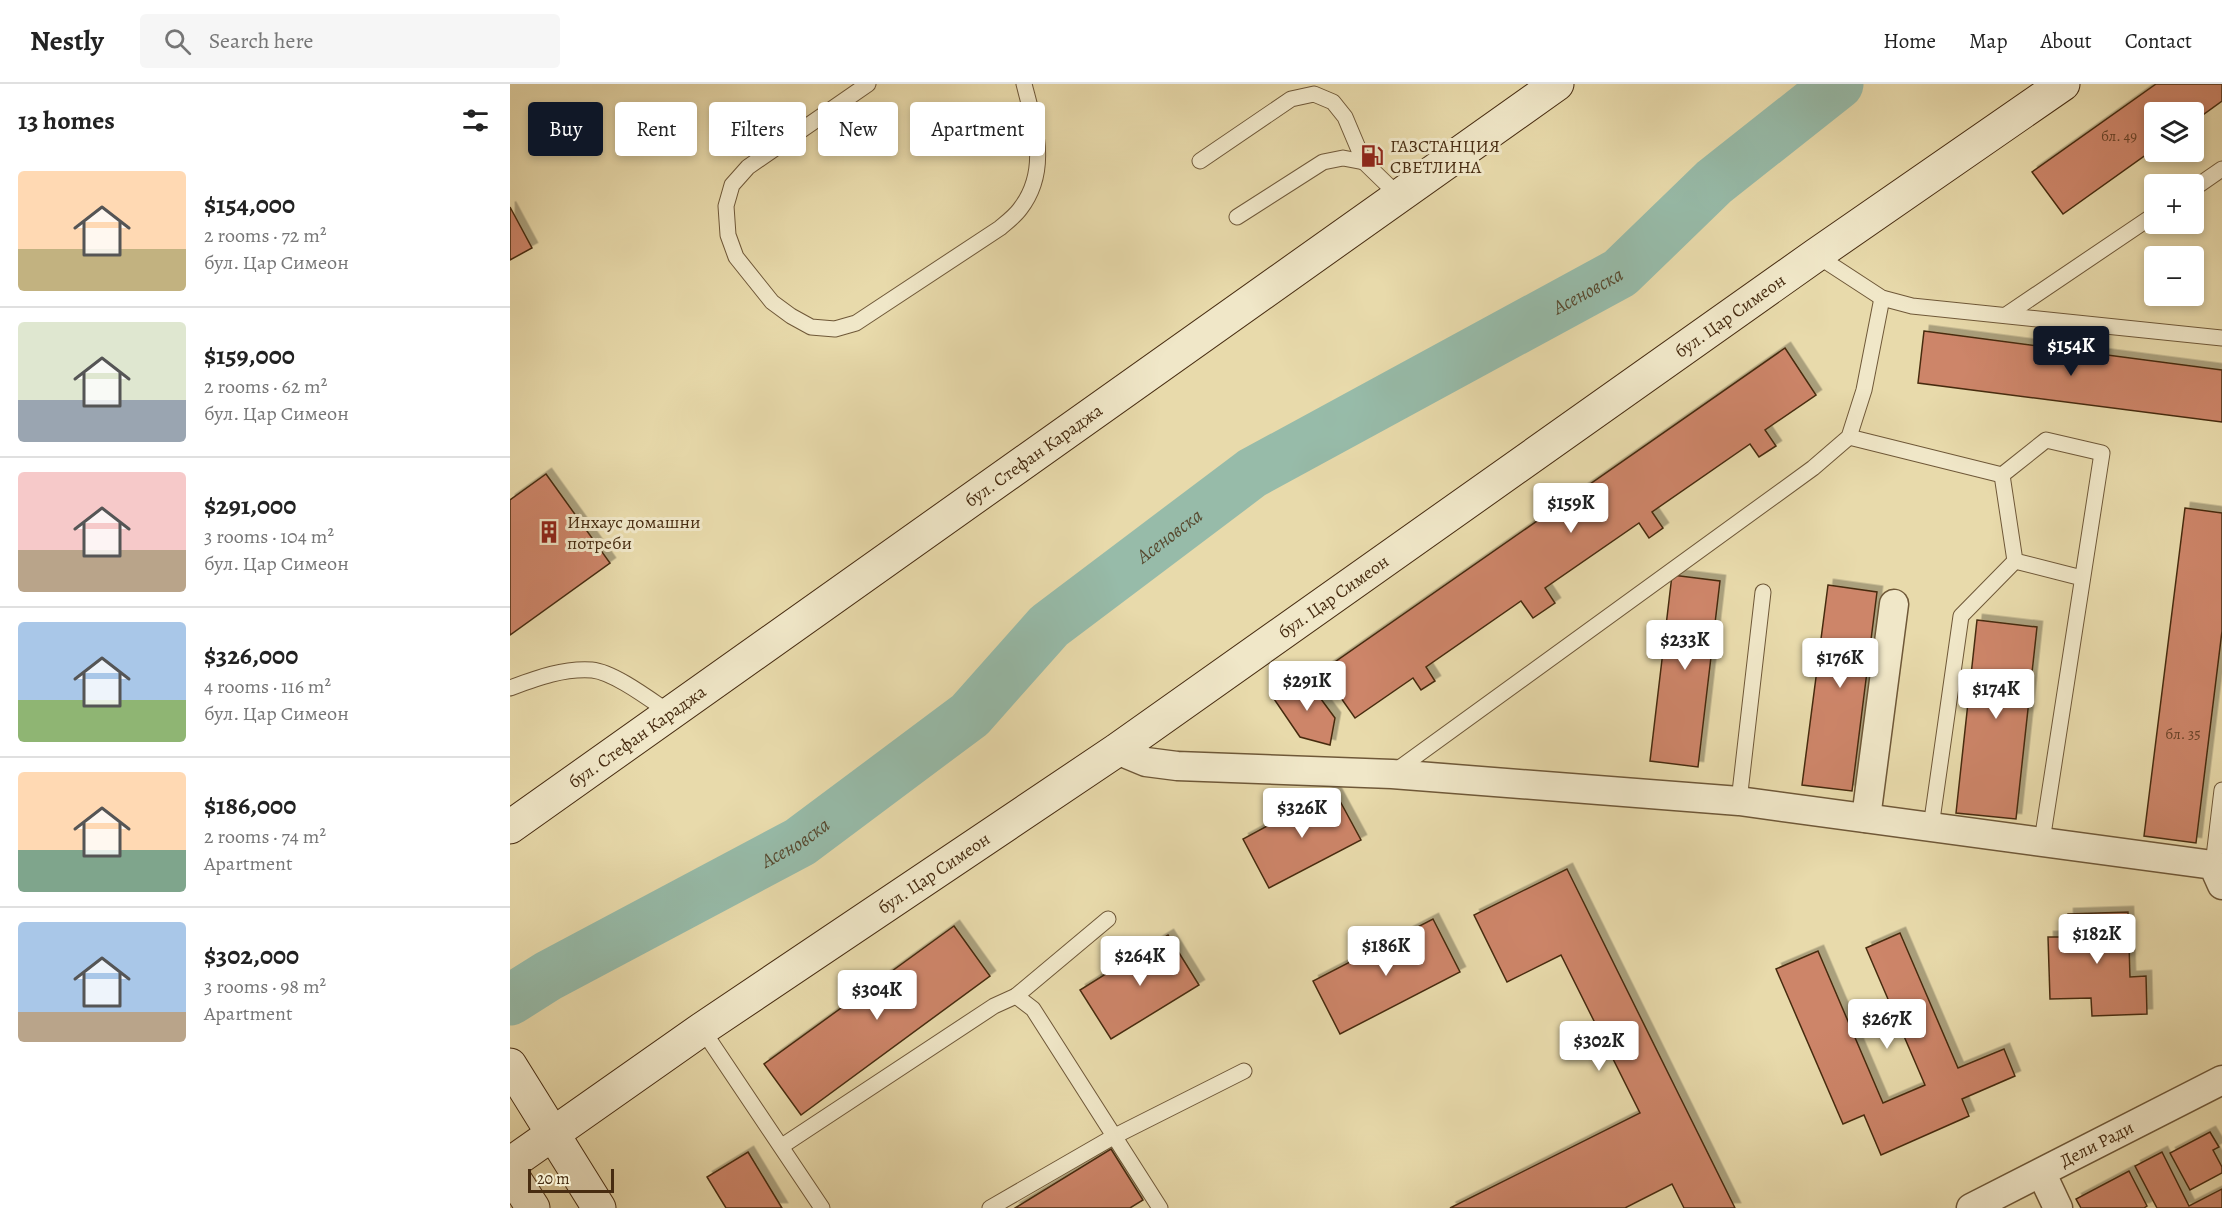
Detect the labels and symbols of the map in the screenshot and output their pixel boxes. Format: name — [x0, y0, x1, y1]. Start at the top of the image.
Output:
house number: бл. 49 — [2101, 126, 2137, 146]
place label: ГАЗСТАНЦИЯ СВЕТЛИНА — [1390, 134, 1500, 179]
fuel station icon: ГАЗСТАНЦИЯ СВЕТЛИНА — [1359, 143, 1385, 169]
water label: Асеновска — [1547, 261, 1628, 321]
street label: бул. Цар Симеон — [1670, 268, 1790, 363]
pin: $154K — [2029, 326, 2113, 377]
street label: бул. Стефан Караджа — [960, 398, 1108, 513]
pin: $159K — [1529, 483, 1613, 534]
water label: Асеновска — [1130, 502, 1208, 570]
place label: Инхаус домашни потреби — [567, 510, 701, 555]
building icon: Инхаус домашни потреби — [536, 519, 562, 545]
street label: бул. Цар Симеон — [1273, 549, 1394, 644]
pin: $233K — [1643, 620, 1727, 671]
pin: $176K — [1798, 638, 1882, 689]
pin: $291K — [1265, 661, 1349, 712]
pin: $174K — [1954, 669, 2038, 720]
street label: бул. Стефан Караджа — [564, 679, 711, 794]
house number: бл. 35 — [2165, 724, 2201, 744]
pin: $326K — [1260, 788, 1344, 839]
water label: Асеновска — [755, 811, 835, 875]
street label: бул. Цар Симеон — [873, 827, 995, 920]
pin: $182K — [2055, 914, 2139, 965]
pin: $186K — [1344, 926, 1428, 977]
pin: $264K — [1098, 936, 1182, 987]
pin: $304K — [835, 970, 919, 1021]
pin: $267K — [1845, 999, 1929, 1050]
pin: $302K — [1557, 1021, 1641, 1072]
street label: Дели Ради — [2055, 1115, 2138, 1173]
scale bar — [528, 1166, 614, 1194]

